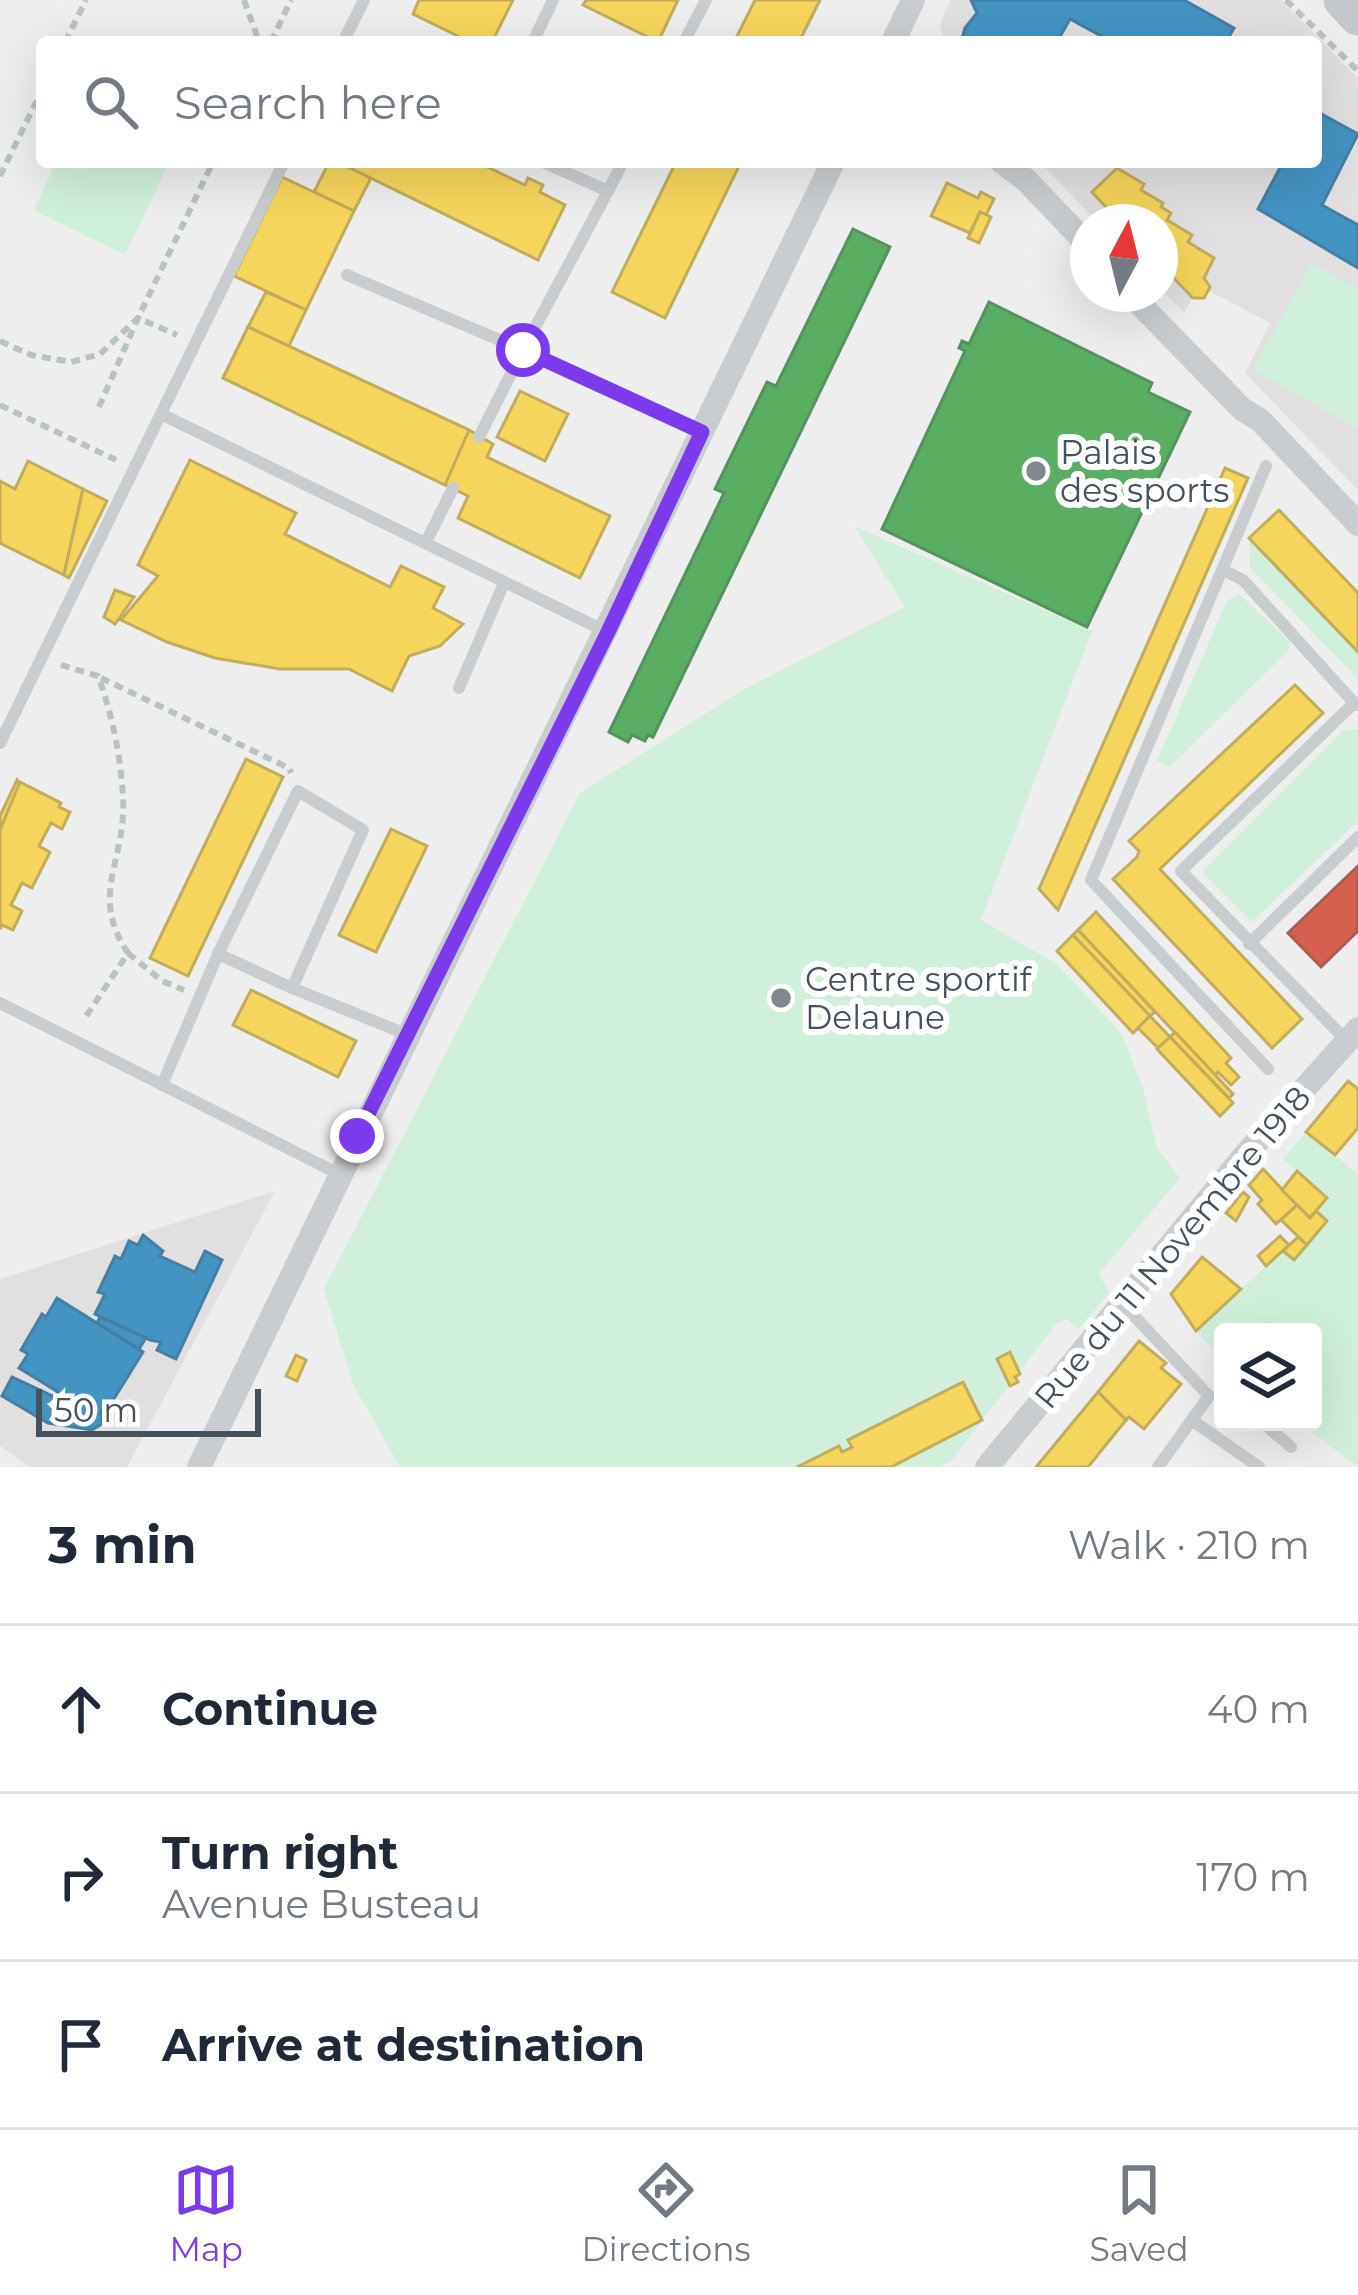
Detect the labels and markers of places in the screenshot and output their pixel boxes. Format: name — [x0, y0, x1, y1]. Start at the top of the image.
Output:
place label: Palais des sports — [1060, 432, 1229, 510]
marker: Palais des sports — [1023, 458, 1049, 484]
place label: Centre sportif Delaune — [805, 959, 1033, 1037]
marker: Centre sportif Delaune — [768, 985, 794, 1011]

